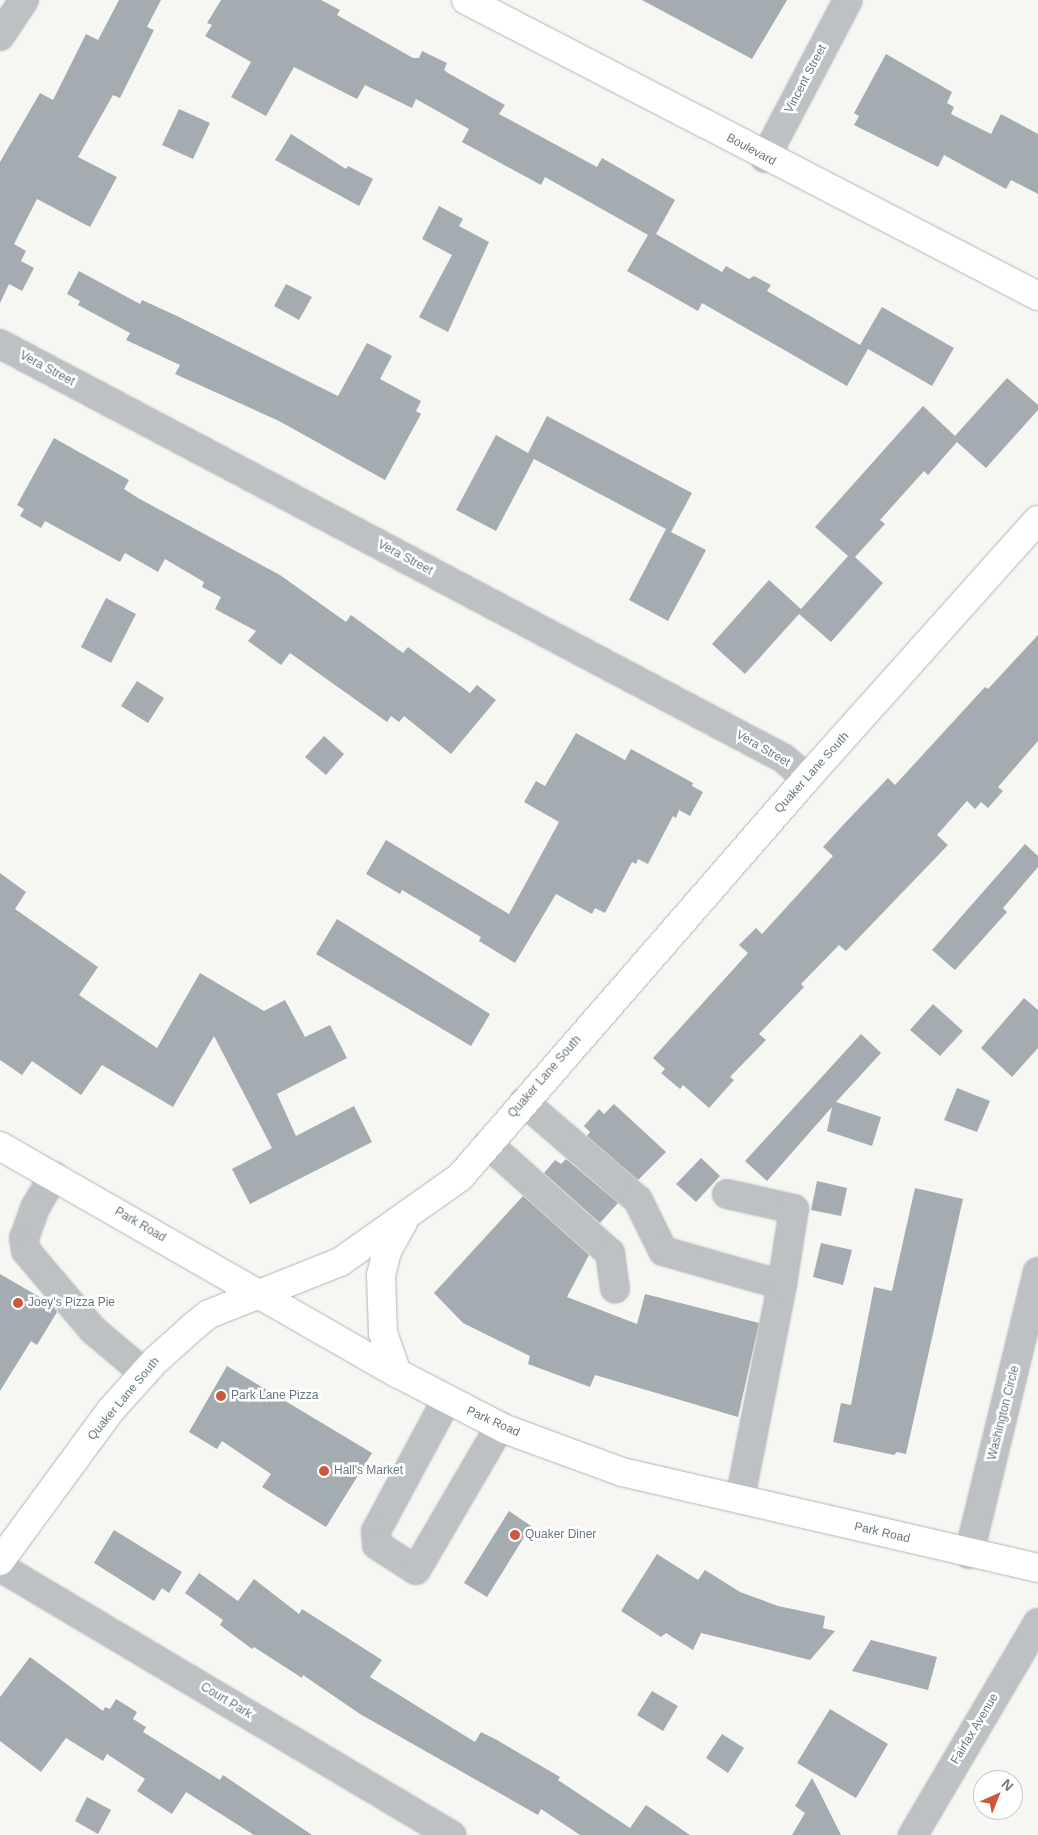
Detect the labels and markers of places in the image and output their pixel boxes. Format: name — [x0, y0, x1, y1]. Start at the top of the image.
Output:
place label: Joey's Pizza Pie — [28, 1296, 115, 1310]
marker: Joey's Pizza Pie — [12, 1297, 24, 1309]
place label: Park Lane Pizza — [231, 1389, 318, 1403]
marker: Park Lane Pizza — [215, 1390, 227, 1402]
place label: Hall's Market — [334, 1464, 403, 1478]
marker: Hall's Market — [318, 1465, 330, 1477]
place label: Quaker Diner — [525, 1528, 596, 1542]
marker: Quaker Diner — [509, 1529, 521, 1541]

